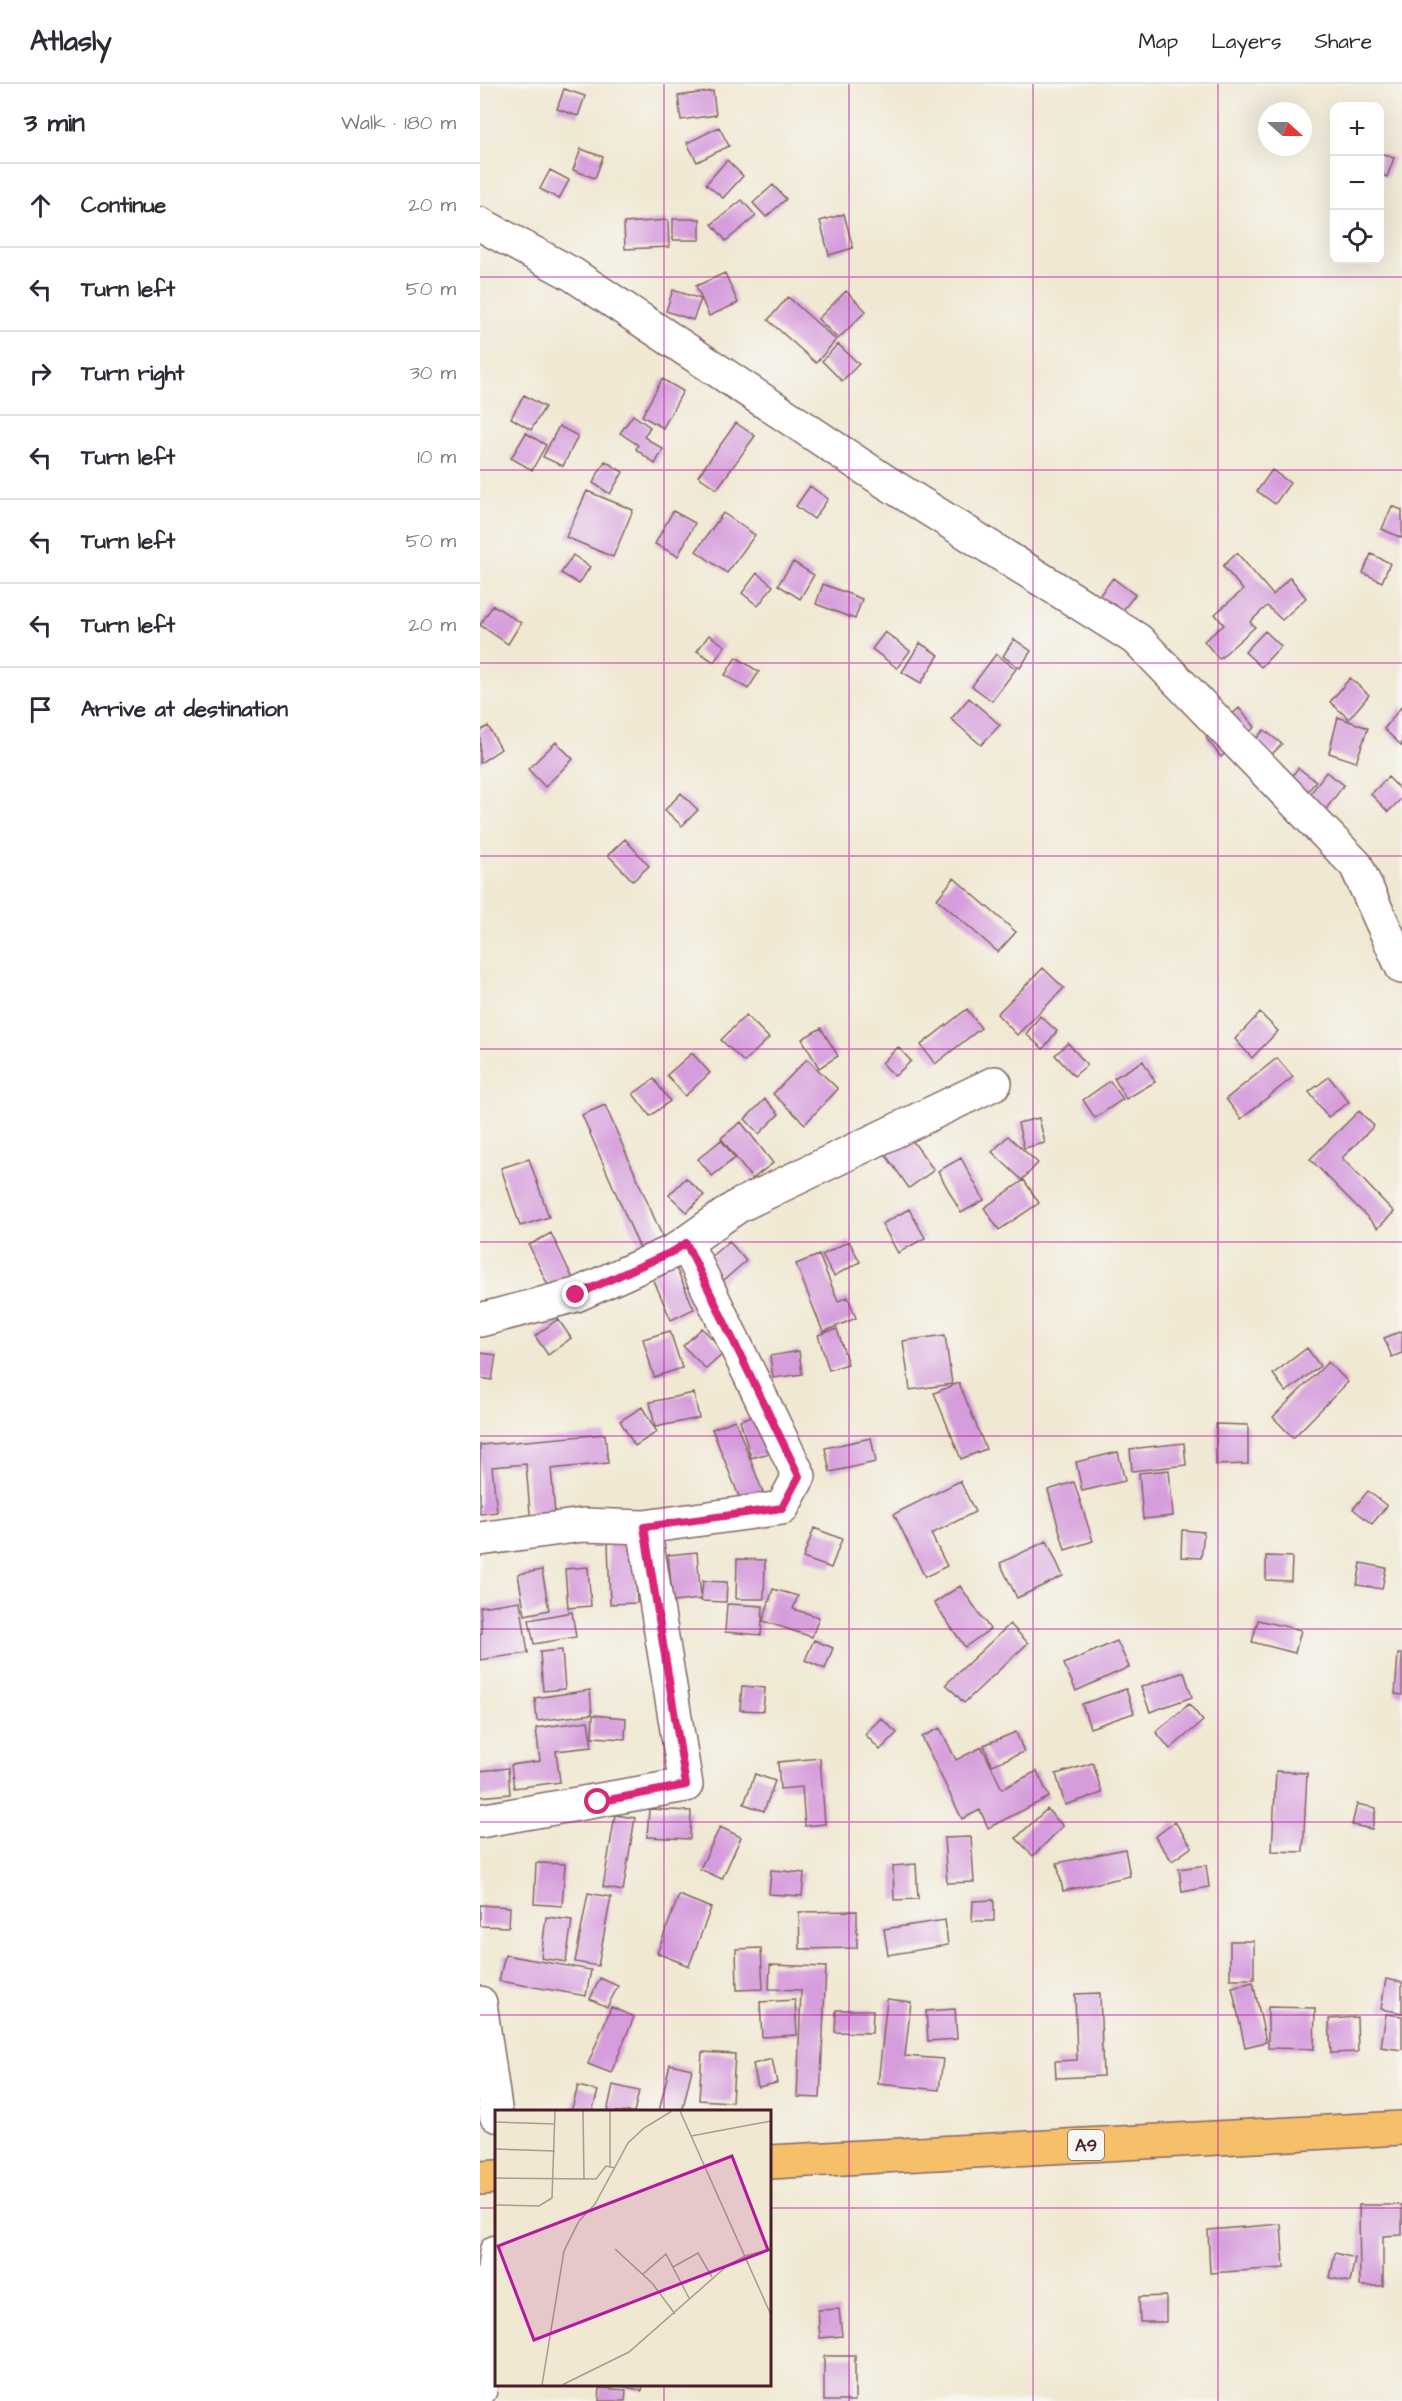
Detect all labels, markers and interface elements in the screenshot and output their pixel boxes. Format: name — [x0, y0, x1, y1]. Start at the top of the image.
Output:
text: Atlasly — [30, 22, 112, 61]
text: Map — [1138, 27, 1178, 56]
text: Layers — [1211, 27, 1281, 56]
text: Share — [1314, 27, 1372, 56]
north arrow — [1258, 102, 1312, 156]
map controls — [1330, 102, 1384, 264]
button: + — [1330, 102, 1384, 156]
text: 3 min — [24, 105, 85, 141]
text: Walk · 180 m — [341, 109, 456, 137]
button: − — [1330, 156, 1384, 210]
icon: ahead — [24, 189, 57, 222]
text: Continue — [81, 190, 166, 221]
text: 20 m — [408, 191, 456, 219]
button: locate — [1330, 210, 1384, 264]
icon: left — [24, 273, 57, 306]
text: Turn left — [81, 274, 175, 305]
text: 50 m — [406, 275, 456, 303]
icon: right — [24, 357, 57, 390]
text: Turn right — [81, 358, 184, 389]
text: 30 m — [410, 359, 456, 387]
icon: left — [24, 441, 57, 474]
text: Turn left — [81, 442, 175, 473]
text: 10 m — [417, 443, 456, 471]
icon: left — [24, 525, 57, 558]
text: Turn left — [81, 526, 175, 557]
text: 50 m — [406, 527, 456, 555]
icon: left — [24, 609, 57, 642]
text: Turn left — [81, 610, 175, 641]
text: 20 m — [408, 611, 456, 639]
icon: arrive — [24, 693, 57, 726]
text: Arrive at destination — [81, 694, 288, 725]
route end — [562, 1281, 588, 1307]
route start — [584, 1788, 610, 1814]
inset map — [495, 2110, 771, 2386]
road number: A9 — [1068, 2130, 1104, 2160]

